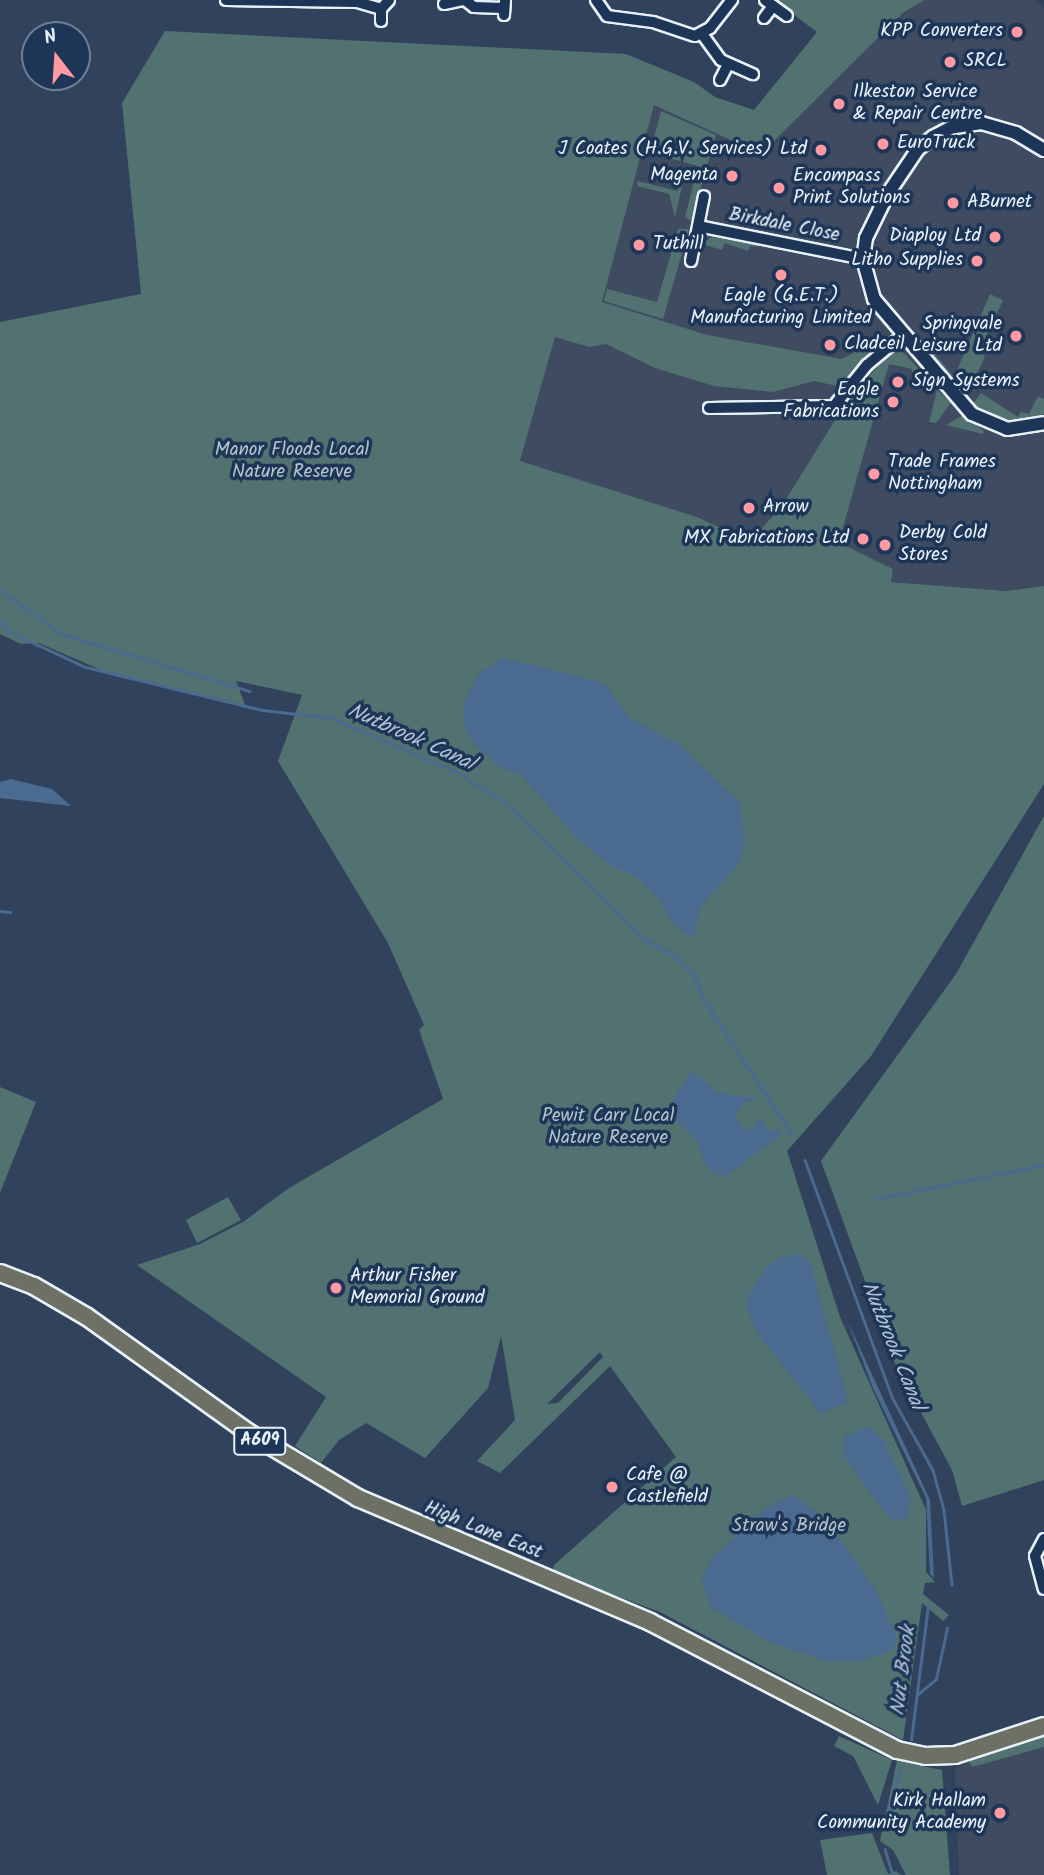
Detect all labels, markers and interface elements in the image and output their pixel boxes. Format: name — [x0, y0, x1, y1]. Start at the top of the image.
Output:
north arrow — [21, 21, 91, 91]
place label: KPP Converters — [880, 21, 1003, 43]
text: N — [40, 22, 61, 54]
marker: KPP Converters — [1009, 24, 1025, 40]
place label: SRCL — [964, 51, 1007, 73]
marker: SRCL — [942, 54, 958, 70]
place label: Ilkeston Service & Repair Centre — [853, 82, 982, 126]
marker: Ilkeston Service & Repair Centre — [831, 96, 847, 112]
place label: EuroTruck — [897, 133, 975, 155]
marker: EuroTruck — [875, 136, 891, 152]
place label: J Coates (H.G.V. Services) Ltd — [558, 139, 807, 161]
marker: J Coates (H.G.V. Services) Ltd — [813, 142, 829, 158]
place label: Magenta — [650, 165, 718, 187]
place label: Encompass Print Solutions — [793, 166, 910, 210]
marker: Magenta — [724, 168, 740, 184]
marker: Encompass Print Solutions — [771, 180, 787, 196]
place label: ABurnet — [967, 192, 1032, 214]
marker: ABurnet — [945, 195, 961, 211]
street label: Birkdale Close — [727, 204, 841, 248]
place label: Diaploy Ltd — [889, 226, 981, 248]
marker: Diaploy Ltd — [987, 229, 1003, 245]
place label: Tuthill — [653, 234, 704, 256]
marker: Tuthill — [631, 237, 647, 253]
place label: Litho Supplies — [851, 250, 963, 272]
marker: Litho Supplies — [969, 253, 985, 269]
marker: Eagle (G.E.T.) Manufacturing Limited — [773, 267, 789, 283]
place label: Eagle (G.E.T.) Manufacturing Limited — [690, 286, 872, 330]
place label: Springvale Leisure Ltd — [912, 314, 1002, 358]
marker: Springvale Leisure Ltd — [1008, 328, 1024, 344]
place label: Cladceil — [844, 334, 905, 356]
marker: Cladceil — [822, 337, 838, 353]
place label: Sign Systems — [912, 371, 1020, 393]
marker: Sign Systems — [890, 374, 906, 390]
place label: Eagle Fabrications — [783, 380, 879, 424]
marker: Eagle Fabrications — [885, 394, 901, 410]
park label: Manor Floods Local Nature Reserve — [215, 440, 369, 484]
place label: Trade Frames Nottingham — [888, 452, 996, 496]
marker: Trade Frames Nottingham — [866, 466, 882, 482]
place label: Arrow — [763, 497, 809, 519]
marker: Arrow — [741, 500, 757, 516]
place label: Derby Cold Stores — [899, 523, 987, 567]
place label: MX Fabrications Ltd — [684, 528, 849, 550]
marker: MX Fabrications Ltd — [855, 531, 871, 547]
marker: Derby Cold Stores — [877, 537, 893, 553]
water label: Nutbrook Canal — [344, 699, 478, 777]
park label: Pewit Carr Local Nature Reserve — [542, 1106, 674, 1150]
place label: Arthur Fisher Memorial Ground — [350, 1266, 485, 1310]
water label: Nutbrook Canal — [855, 1278, 929, 1414]
marker: Arthur Fisher Memorial Ground — [328, 1280, 344, 1296]
road number: A609 — [232, 1426, 288, 1456]
place label: Cafe @ Castlefield — [626, 1465, 708, 1509]
marker: Cafe @ Castlefield — [604, 1479, 620, 1495]
street label: High Lane East — [421, 1497, 545, 1565]
park label: Straw's Bridge — [732, 1516, 846, 1538]
water label: Nut Brook — [886, 1625, 922, 1717]
place label: Kirk Hallam Community Academy — [817, 1791, 986, 1835]
marker: Kirk Hallam Community Academy — [992, 1805, 1008, 1821]

